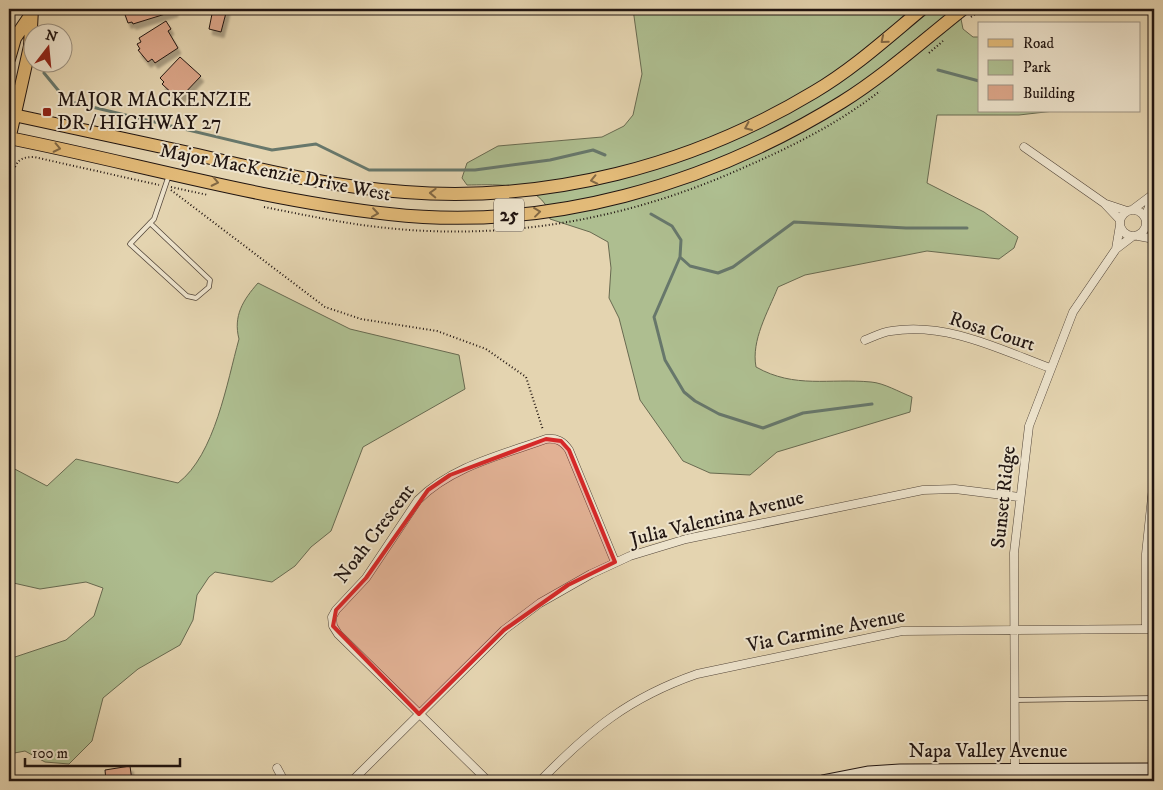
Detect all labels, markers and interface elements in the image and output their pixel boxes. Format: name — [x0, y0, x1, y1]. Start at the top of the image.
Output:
north arrow — [22, 22, 72, 72]
legend — [978, 22, 1140, 112]
text: N — [43, 26, 60, 47]
text: Road — [1023, 34, 1055, 53]
one-way arrow — [881, 35, 890, 44]
text: Park — [1023, 58, 1052, 77]
text: Building — [1023, 84, 1075, 103]
place label: MAJOR MACKENZIE DR / HIGHWAY 27 — [57, 88, 251, 136]
marker: MAJOR MACKENZIE DR / HIGHWAY 27 — [41, 106, 53, 118]
one-way arrow — [744, 120, 753, 131]
street label: Major MacKenzie Drive West — [157, 138, 393, 208]
one-way arrow — [52, 142, 61, 153]
one-way arrow — [590, 174, 599, 185]
one-way arrow — [211, 177, 220, 187]
one-way arrow — [429, 188, 436, 198]
road number: 25 — [494, 198, 524, 232]
one-way arrow — [371, 207, 379, 217]
one-way arrow — [533, 207, 541, 218]
street label: Rosa Court — [946, 306, 1038, 358]
street label: Sunset Ridge — [986, 445, 1022, 549]
street label: Noah Crescent — [329, 479, 421, 589]
street label: Julia Valentina Avenue — [626, 485, 806, 553]
street label: Via Carmine Avenue — [744, 603, 907, 659]
scale bar — [25, 735, 180, 767]
street label: Napa Valley Avenue — [909, 739, 1067, 764]
text: 100 m — [32, 744, 68, 763]

